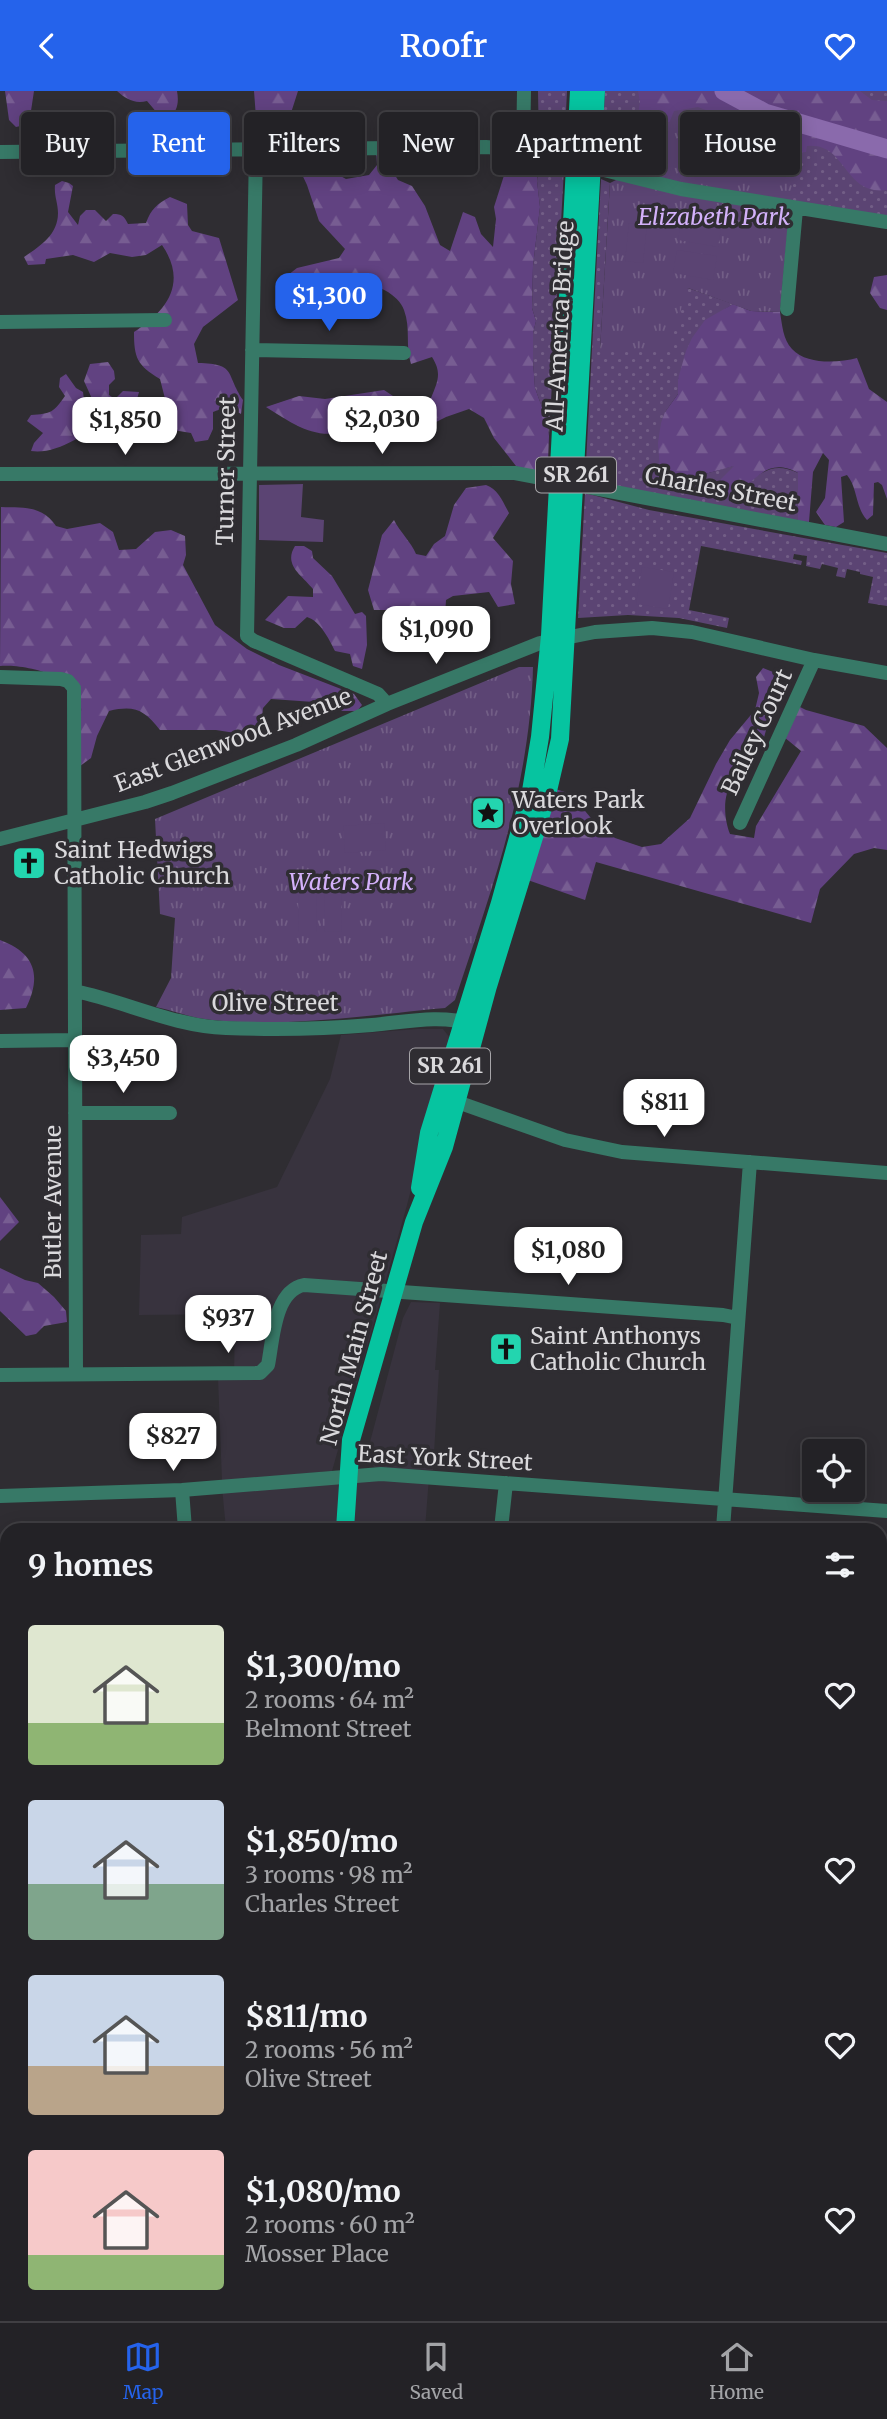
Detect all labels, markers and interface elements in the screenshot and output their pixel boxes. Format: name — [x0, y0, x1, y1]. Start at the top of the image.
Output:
text: Roofr — [400, 26, 487, 66]
icon: back — [28, 27, 66, 65]
icon: heart — [821, 27, 859, 65]
chip: Buy — [21, 112, 114, 175]
chip: Rent — [128, 112, 230, 175]
chip: Filters — [244, 112, 365, 175]
chip: New — [379, 112, 478, 175]
chip: Apartment — [492, 112, 666, 175]
chip: House — [680, 112, 800, 175]
park label: Elizabeth Park — [638, 202, 790, 231]
street label: All-America Bridge — [539, 220, 580, 433]
pin: $1,300 — [272, 273, 386, 333]
text: $1,300 — [291, 281, 367, 310]
street label: Turner Street — [210, 396, 241, 546]
pin: $1,850 — [68, 397, 182, 457]
pin: $2,030 — [325, 397, 439, 456]
text: $2,030 — [344, 404, 420, 433]
text: $1,850 — [88, 405, 162, 434]
road number: SR 261 — [536, 457, 616, 493]
street label: Charles Street — [643, 460, 800, 517]
pin: $1,090 — [379, 607, 493, 666]
text: $1,090 — [398, 614, 474, 643]
street label: Bailey Court — [715, 664, 798, 799]
street label: East Glenwood Avenue — [110, 681, 355, 798]
place label: Waters Park Overlook — [511, 785, 645, 840]
place icon: Waters Park Overlook — [469, 794, 507, 832]
place label: Saint Hedwigs Catholic Church — [54, 835, 230, 890]
church icon: Saint Hedwigs Catholic Church — [10, 844, 48, 882]
park label: Waters Park — [289, 867, 414, 896]
street label: Olive Street — [212, 988, 338, 1017]
pin: $3,450 — [66, 1035, 180, 1095]
text: $3,450 — [86, 1043, 160, 1072]
road number: SR 261 — [410, 1049, 490, 1083]
pin: $811 — [623, 1079, 705, 1139]
text: $811 — [639, 1087, 689, 1116]
street label: Butler Avenue — [38, 1125, 67, 1279]
pin: $1,080 — [511, 1227, 625, 1287]
text: $1,080 — [530, 1235, 606, 1264]
street label: North Main Street — [314, 1248, 393, 1448]
pin: $937 — [187, 1295, 269, 1355]
text: $937 — [201, 1303, 255, 1332]
place label: Saint Anthonys Catholic Church — [530, 1321, 706, 1376]
church icon: Saint Anthonys Catholic Church — [487, 1330, 525, 1368]
pin: $827 — [132, 1413, 214, 1473]
text: $827 — [145, 1421, 201, 1450]
street label: East York Street — [357, 1438, 533, 1477]
map controls — [802, 1439, 865, 1502]
button: locate — [802, 1439, 865, 1502]
text: 9 homes — [28, 1546, 154, 1584]
icon: filters — [821, 1546, 859, 1584]
text: $1,300/mo — [245, 1647, 401, 1685]
icon: home — [84, 1653, 168, 1737]
icon: heart — [821, 1676, 859, 1714]
text: 2 rooms · 64 m² — [245, 1685, 414, 1714]
text: Belmont Street — [245, 1714, 411, 1743]
text: $1,850/mo — [245, 1822, 398, 1860]
icon: home — [84, 1828, 168, 1912]
icon: heart — [821, 1851, 859, 1889]
text: 3 rooms · 98 m² — [245, 1860, 413, 1889]
text: Charles Street — [245, 1889, 399, 1918]
text: $811/mo — [245, 1997, 367, 2035]
icon: home — [84, 2003, 168, 2087]
icon: heart — [821, 2026, 859, 2064]
text: 2 rooms · 56 m² — [245, 2035, 413, 2064]
text: Olive Street — [245, 2064, 372, 2093]
text: $1,080/mo — [245, 2172, 401, 2210]
icon: home — [84, 2178, 168, 2262]
icon: heart — [821, 2201, 859, 2239]
text: 2 rooms · 60 m² — [245, 2210, 415, 2239]
text: Mosser Place — [245, 2239, 389, 2268]
tab: Map — [123, 2338, 163, 2404]
tab: Saved — [409, 2338, 463, 2404]
tab: Home — [709, 2338, 764, 2404]

